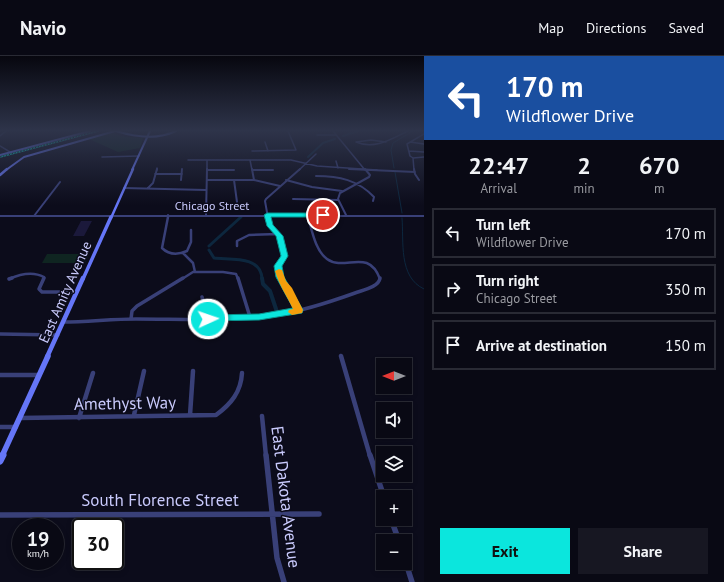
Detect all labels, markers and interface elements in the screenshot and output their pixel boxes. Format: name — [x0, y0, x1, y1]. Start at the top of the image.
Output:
text: Navio — [20, 16, 66, 40]
text: Map — [538, 19, 564, 37]
text: Directions — [586, 19, 646, 37]
text: Saved — [668, 19, 704, 37]
text: 170 m — [506, 68, 583, 105]
icon: left — [440, 72, 492, 124]
text: Wildflower Drive — [506, 104, 634, 127]
text: 22:47 — [468, 150, 529, 181]
text: 2 — [577, 150, 591, 181]
text: 670 — [639, 150, 680, 181]
text: Arrival — [481, 180, 517, 197]
text: min — [573, 180, 595, 197]
text: m — [654, 180, 665, 197]
street label: Chicago Street — [175, 198, 249, 213]
pin — [306, 198, 340, 232]
icon: arrive — [312, 204, 334, 226]
text: Turn left — [476, 215, 530, 234]
icon: left — [442, 222, 464, 244]
text: 170 m — [665, 224, 706, 243]
text: Wildflower Drive — [476, 234, 568, 251]
street label: East Amity Avenue — [35, 238, 95, 346]
text: Turn right — [476, 271, 539, 290]
icon: right — [442, 278, 464, 300]
text: 350 m — [665, 280, 706, 299]
text: Chicago Street — [476, 290, 557, 307]
position arrow — [187, 298, 229, 340]
icon: arrive — [442, 334, 464, 356]
text: Arrive at destination — [476, 336, 607, 355]
text: 150 m — [665, 336, 706, 355]
north arrow — [376, 358, 412, 394]
map controls — [376, 358, 412, 570]
street label: Amethyst Way — [74, 391, 176, 415]
button: sound — [376, 402, 412, 438]
street label: East Dakota Avenue — [266, 425, 306, 569]
button: layers — [376, 446, 412, 482]
street label: South Florence Street — [81, 489, 239, 511]
button: + — [376, 490, 412, 526]
speed limit sign: 30 — [72, 518, 124, 570]
text: 19 — [27, 526, 49, 552]
button: Exit — [440, 528, 570, 574]
button: Share — [578, 528, 708, 574]
button: − — [376, 534, 412, 570]
text: km/h — [27, 547, 49, 560]

